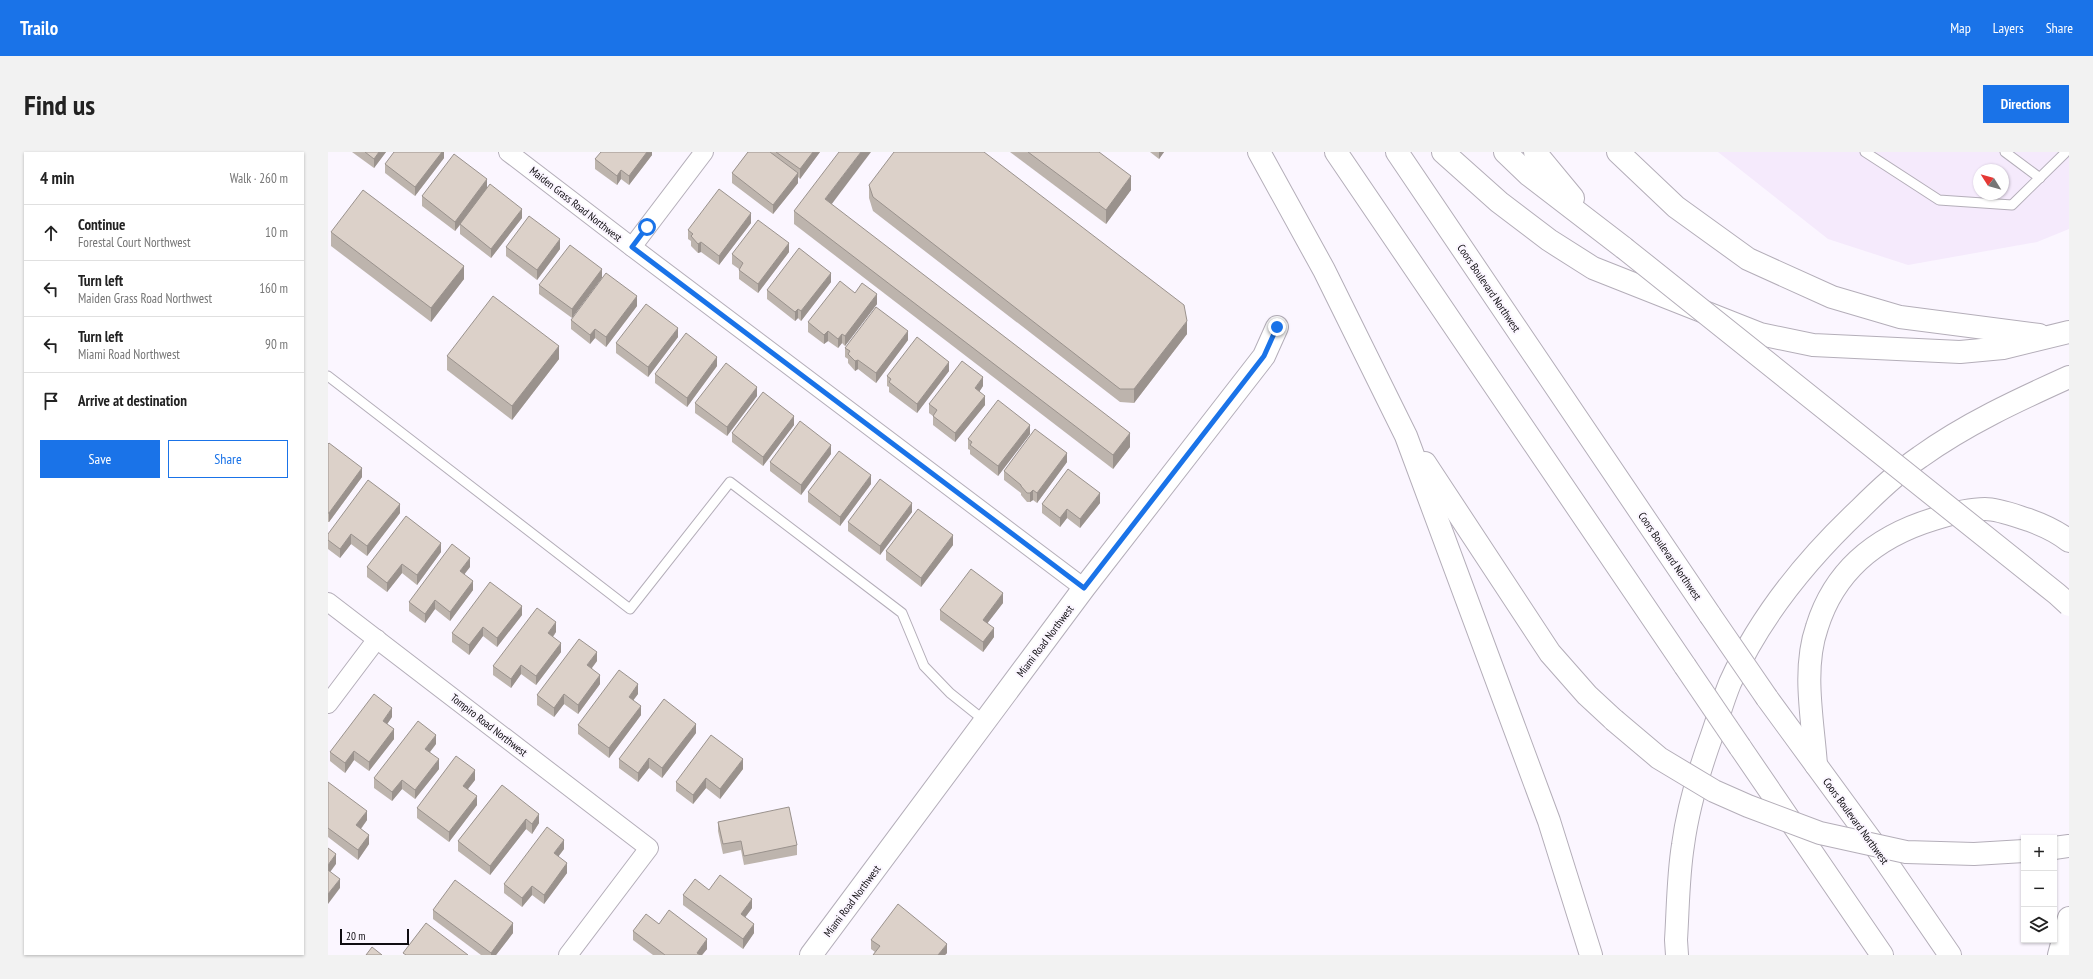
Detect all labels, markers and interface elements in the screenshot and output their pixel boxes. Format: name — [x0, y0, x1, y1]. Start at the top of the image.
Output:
text: Trailo — [20, 16, 58, 40]
text: Map — [1950, 19, 1971, 37]
text: Layers — [1993, 19, 2024, 37]
text: Share — [2046, 19, 2073, 37]
button: Directions — [1983, 85, 2069, 123]
text: Find us — [24, 86, 95, 123]
street label: Maiden Grass Road Northwest — [527, 164, 625, 244]
north arrow — [1973, 164, 2009, 200]
text: 4 min — [40, 167, 74, 189]
text: Walk · 260 m — [230, 170, 288, 187]
text: Continue — [78, 215, 125, 234]
route start — [638, 218, 656, 236]
icon: ahead — [40, 222, 62, 244]
text: 10 m — [265, 224, 288, 241]
text: Forestal Court Northwest — [78, 234, 191, 251]
street label: Coors Boulevard Northwest — [1454, 241, 1524, 335]
text: Turn left — [78, 271, 123, 290]
icon: left — [40, 278, 62, 300]
text: 160 m — [259, 280, 288, 297]
text: Maiden Grass Road Northwest — [78, 290, 212, 307]
route end — [1268, 318, 1286, 336]
text: Turn left — [78, 327, 123, 346]
icon: left — [40, 334, 62, 356]
text: 90 m — [265, 336, 288, 353]
text: Miami Road Northwest — [78, 346, 180, 363]
icon: arrive — [40, 390, 62, 412]
text: Arrive at destination — [78, 391, 187, 410]
button: Save — [40, 440, 160, 478]
button: Share — [168, 440, 288, 478]
street label: Coors Boulevard Northwest — [1635, 509, 1705, 603]
street label: Miami Road Northwest — [1013, 602, 1077, 680]
street label: Tompiro Road Northwest — [448, 691, 530, 759]
street label: Coors Boulevard Northwest — [1820, 775, 1892, 867]
map controls — [2021, 835, 2057, 943]
button: + — [2021, 835, 2057, 871]
street label: Miami Road Northwest — [820, 862, 884, 940]
button: − — [2021, 871, 2057, 907]
button: layers — [2021, 907, 2057, 943]
scale bar — [340, 927, 409, 946]
text: 20 m — [346, 929, 365, 943]

